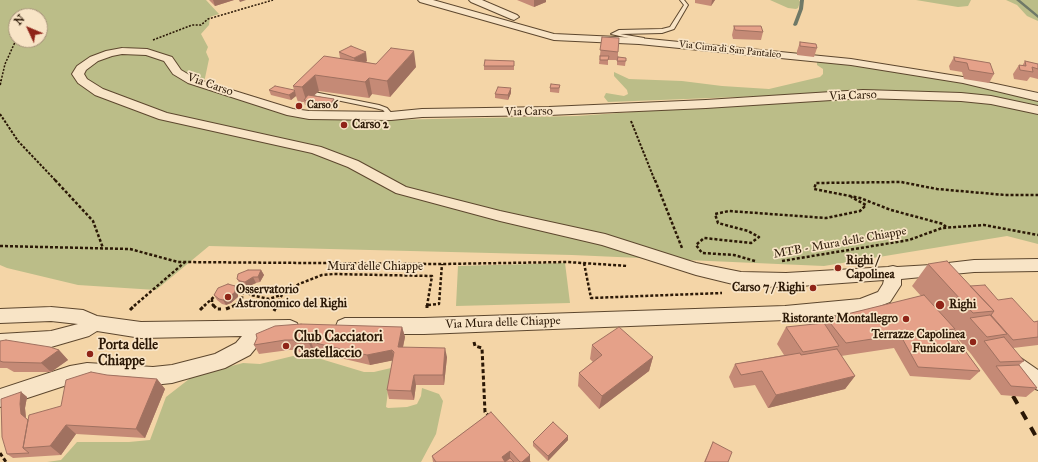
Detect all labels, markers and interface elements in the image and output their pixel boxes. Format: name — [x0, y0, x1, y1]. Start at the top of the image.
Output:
north arrow — [8, 8, 48, 48]
text: N — [12, 12, 28, 28]
street label: Via Cima di San Pantaleo — [678, 39, 782, 61]
street label: Via Carso — [185, 70, 235, 100]
street label: Via Carso — [829, 88, 877, 104]
place label: Carso 6 — [307, 100, 338, 112]
marker: Carso 6 — [294, 101, 304, 111]
street label: Via Carso — [505, 104, 553, 120]
place label: Carso 2 — [352, 118, 389, 132]
marker: Carso 2 — [339, 120, 349, 130]
street label: MTB - Mura delle Chiappe — [772, 224, 908, 262]
place label: Righi / Capolinea — [846, 254, 894, 282]
street label: Mura delle Chiappe — [327, 260, 423, 274]
marker: Righi / Capolinea — [833, 263, 843, 273]
place label: Carso 7 / Righi — [732, 281, 805, 295]
place label: Osservatorio Astronomico del Righi — [236, 283, 347, 311]
marker: Carso 7 / Righi — [808, 283, 818, 293]
marker: Osservatorio Astronomico del Righi — [223, 292, 233, 302]
place label: Righi — [949, 298, 976, 312]
marker: Righi — [934, 299, 946, 311]
place label: Ristorante Montallegro — [782, 312, 898, 326]
street label: Via Mura delle Chiappe — [445, 314, 561, 332]
marker: Ristorante Montallegro — [901, 314, 911, 324]
place label: Terrazze Capolinea Funicolare — [872, 328, 965, 356]
place label: Club Cacciatori Castellaccio — [294, 330, 383, 362]
marker: Terrazze Capolinea Funicolare — [968, 337, 978, 347]
place label: Porta delle Chiappe — [98, 338, 158, 370]
marker: Club Cacciatori Castellaccio — [281, 341, 291, 351]
marker: Porta delle Chiappe — [85, 349, 95, 359]

